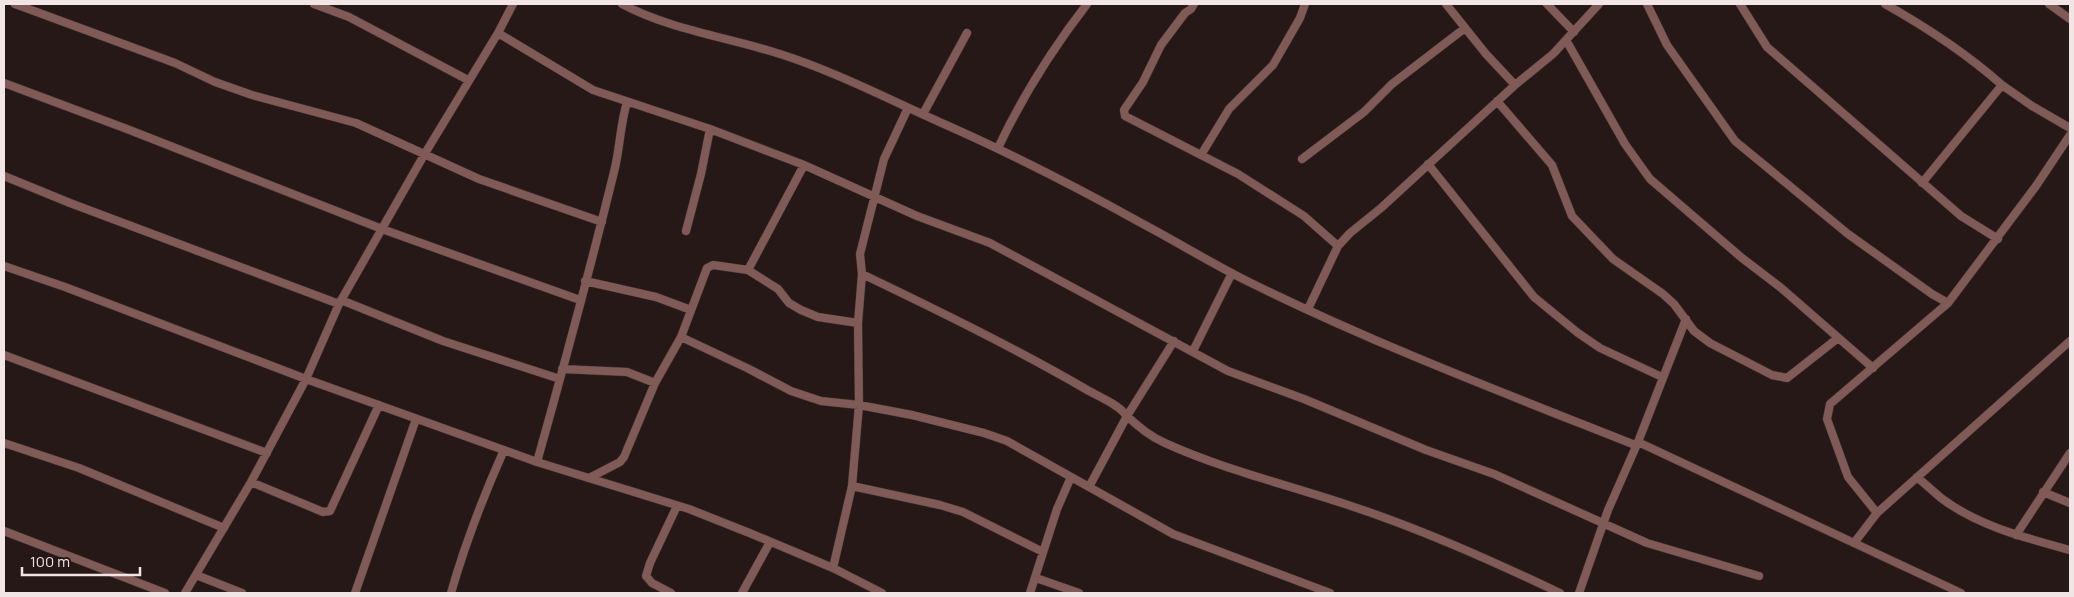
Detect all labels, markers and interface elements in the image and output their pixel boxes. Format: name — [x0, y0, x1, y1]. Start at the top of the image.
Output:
scale bar — [22, 544, 140, 576]
text: 100 m — [30, 551, 70, 572]

